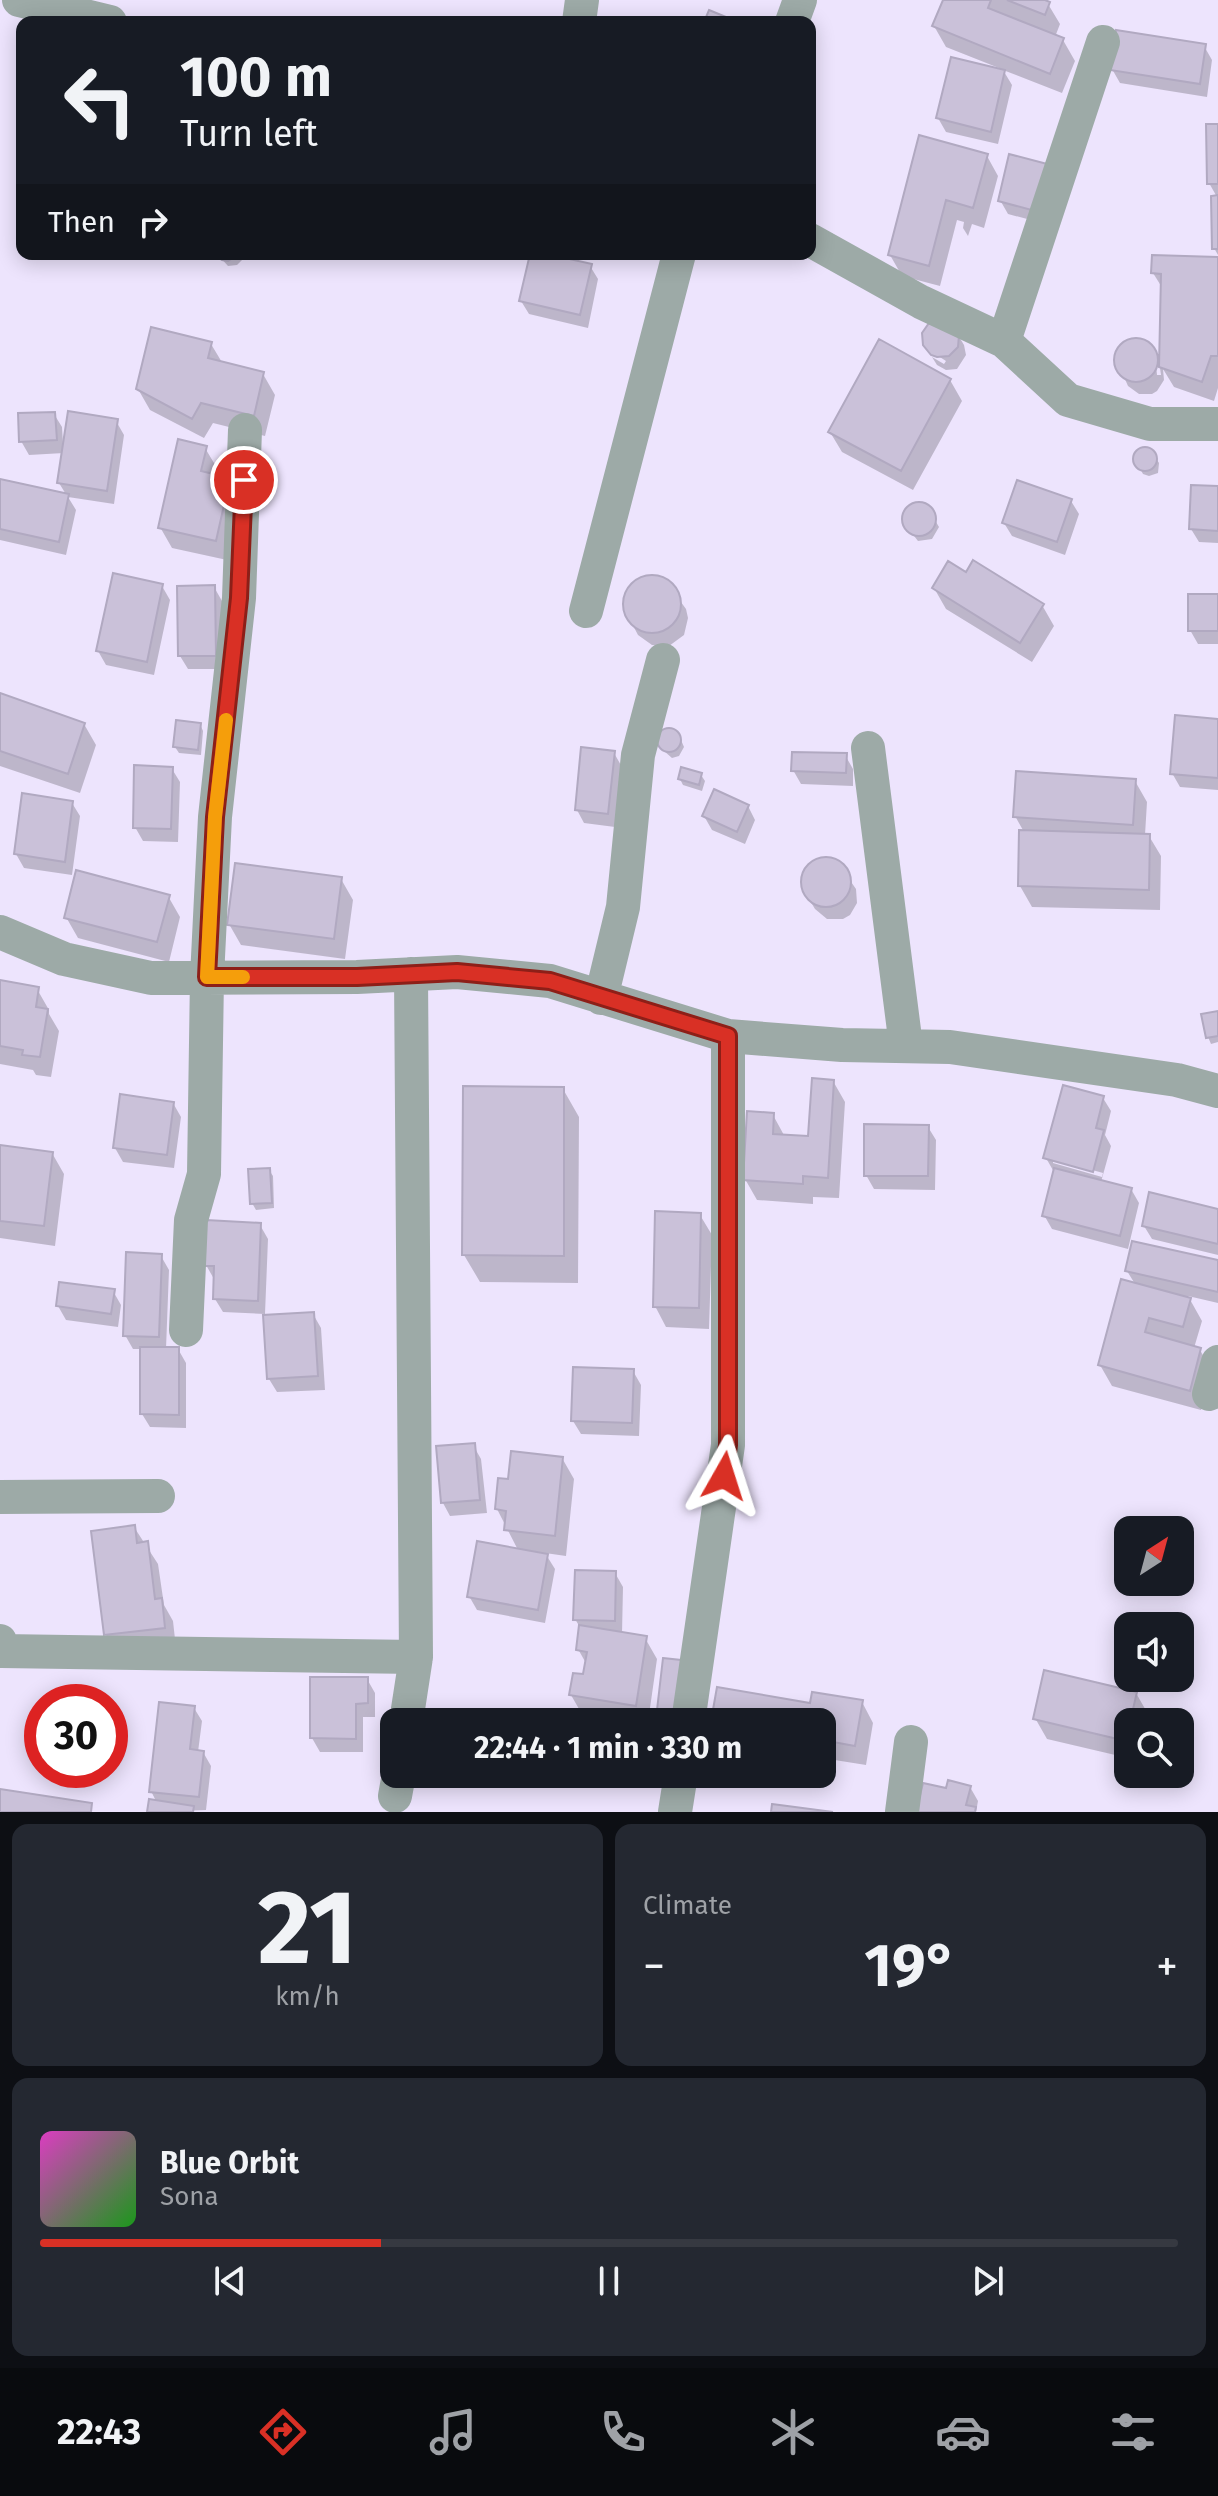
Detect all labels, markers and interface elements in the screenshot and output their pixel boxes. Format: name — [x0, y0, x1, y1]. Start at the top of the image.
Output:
text: 100 m — [180, 44, 332, 111]
icon: left — [48, 48, 152, 152]
text: Turn left — [180, 112, 318, 156]
icon: right — [131, 200, 175, 244]
text: Then — [48, 204, 115, 240]
pin — [210, 446, 278, 514]
icon: arrive — [222, 458, 266, 502]
position arrow — [682, 1434, 766, 1518]
north arrow — [1114, 1516, 1194, 1596]
map controls — [1114, 1516, 1194, 1788]
button: sound — [1114, 1612, 1194, 1692]
speed limit sign: 30 — [24, 1684, 128, 1788]
button: search — [1114, 1708, 1194, 1788]
text: 22:44 · 1 min · 330 m — [474, 1730, 742, 1766]
text: 21 — [258, 1866, 357, 1991]
text: Climate — [643, 1890, 732, 1921]
text: 19° — [864, 1930, 957, 2002]
text: − — [643, 1940, 665, 1993]
text: + — [1156, 1940, 1178, 1993]
text: km/h — [275, 1981, 340, 2012]
text: Blue Orbit — [160, 2145, 299, 2181]
text: Sona — [160, 2181, 219, 2212]
icon: previous — [208, 2259, 252, 2303]
icon: pause — [587, 2259, 631, 2303]
icon: next — [966, 2259, 1010, 2303]
icon: directions — [255, 2404, 311, 2460]
icon: music — [425, 2404, 481, 2460]
icon: phone — [595, 2404, 651, 2460]
icon: climate — [765, 2404, 821, 2460]
icon: car — [935, 2404, 991, 2460]
icon: filters — [1105, 2404, 1161, 2460]
text: 22:43 — [57, 2410, 141, 2454]

